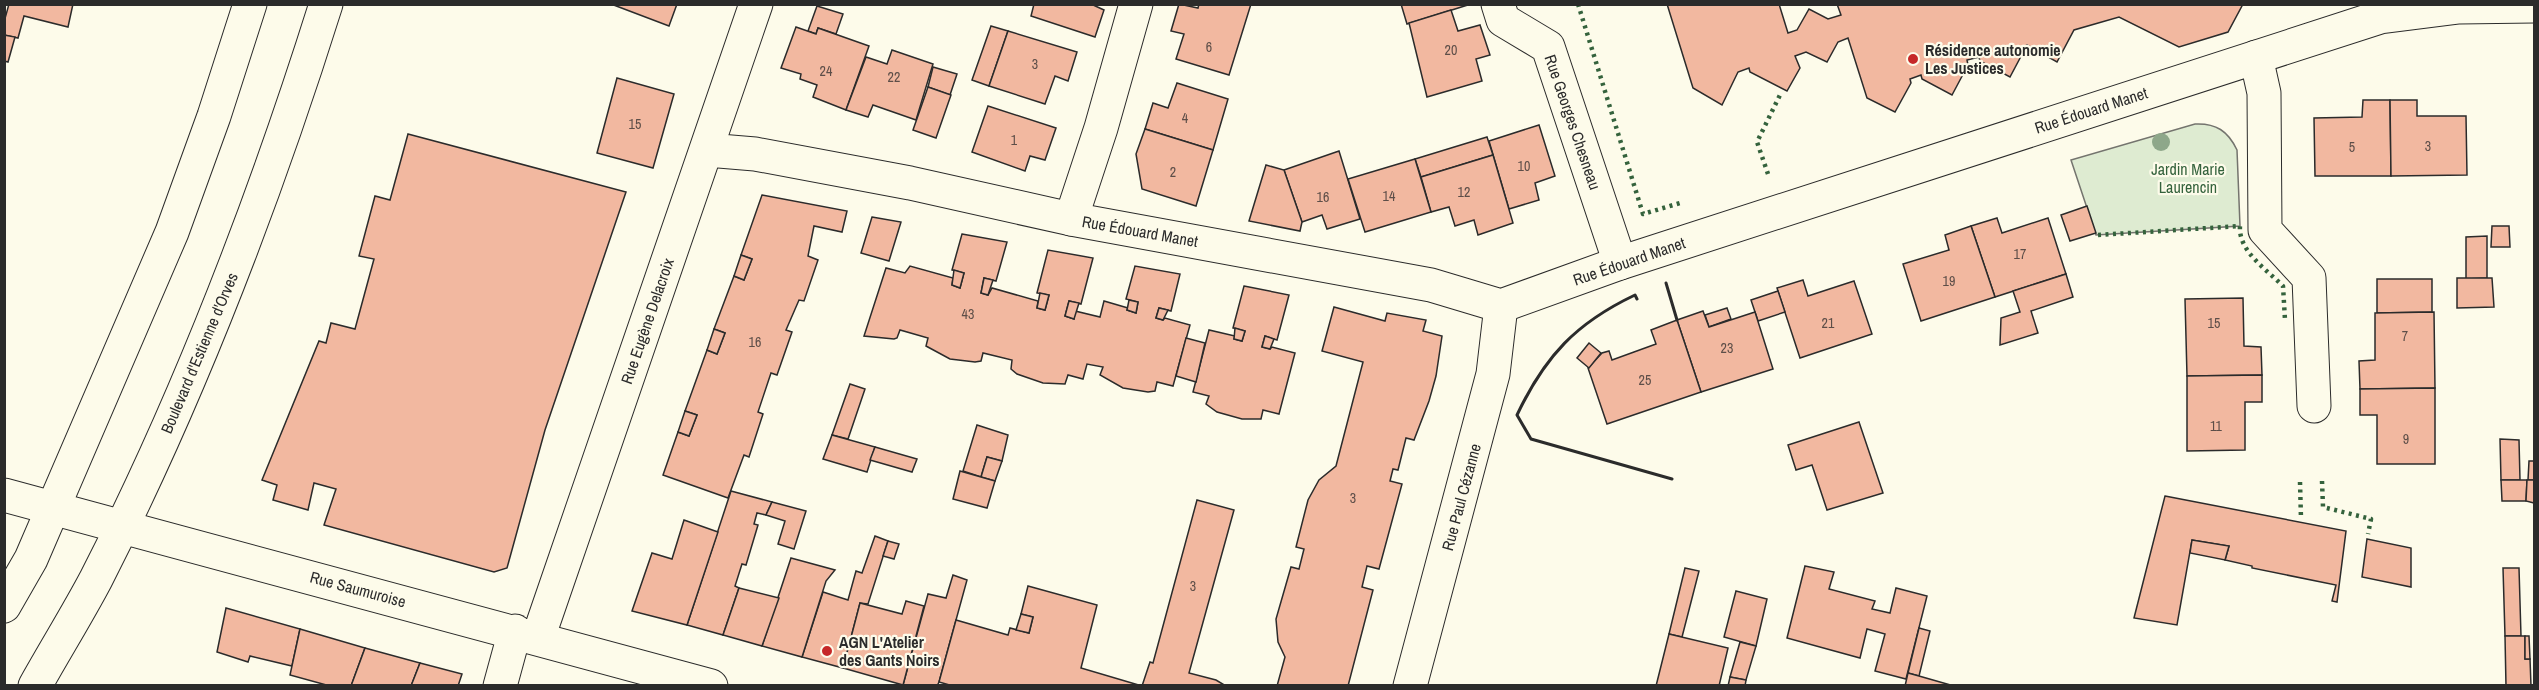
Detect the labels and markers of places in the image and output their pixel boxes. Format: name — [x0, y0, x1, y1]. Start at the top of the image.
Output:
place label: Résidence autonomie Les Justices — [1925, 39, 2061, 79]
marker: Résidence autonomie Les Justices — [1906, 52, 1920, 66]
place label: AGN L'Atelier des Gants Noirs — [839, 631, 940, 671]
marker: AGN L'Atelier des Gants Noirs — [820, 644, 834, 658]

